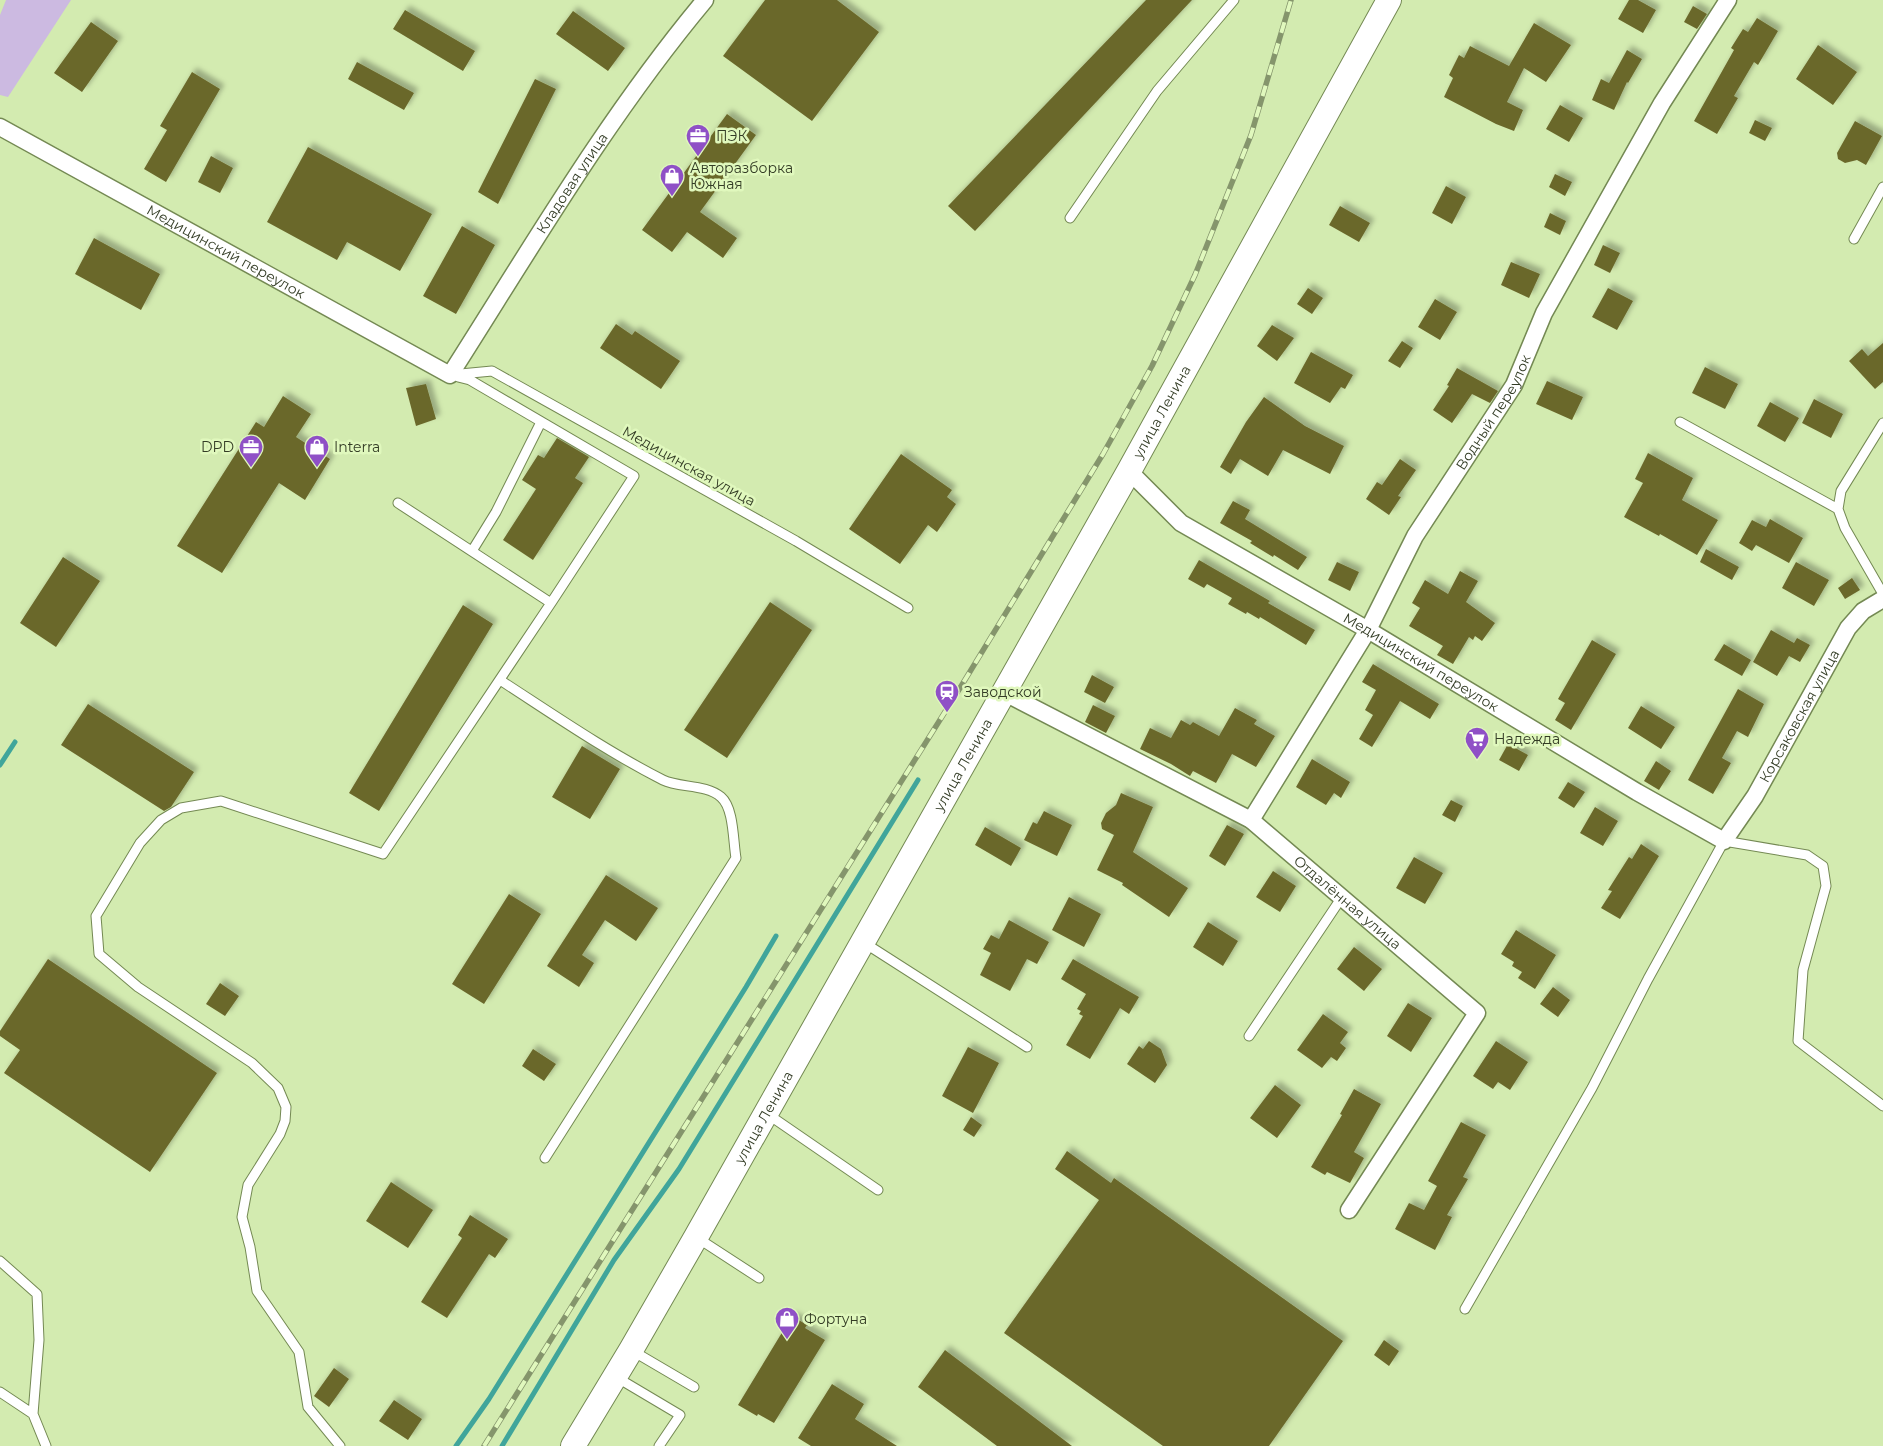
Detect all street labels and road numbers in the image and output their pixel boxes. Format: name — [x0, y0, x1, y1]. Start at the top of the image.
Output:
street label: Кладовая улица — [532, 129, 612, 237]
street label: Медицинский переулок — [144, 201, 308, 302]
street label: Водный переулок — [1452, 352, 1535, 473]
street label: улица Ленина — [1128, 362, 1195, 463]
street label: Медицинская улица — [619, 422, 759, 510]
street label: Медицинский переулок — [1340, 609, 1502, 716]
street label: Корсаковская улица — [1755, 646, 1843, 786]
street label: улица Ленина — [929, 715, 996, 815]
street label: Отдалённая улица — [1290, 852, 1405, 953]
street label: улица Ленина — [730, 1068, 797, 1168]

